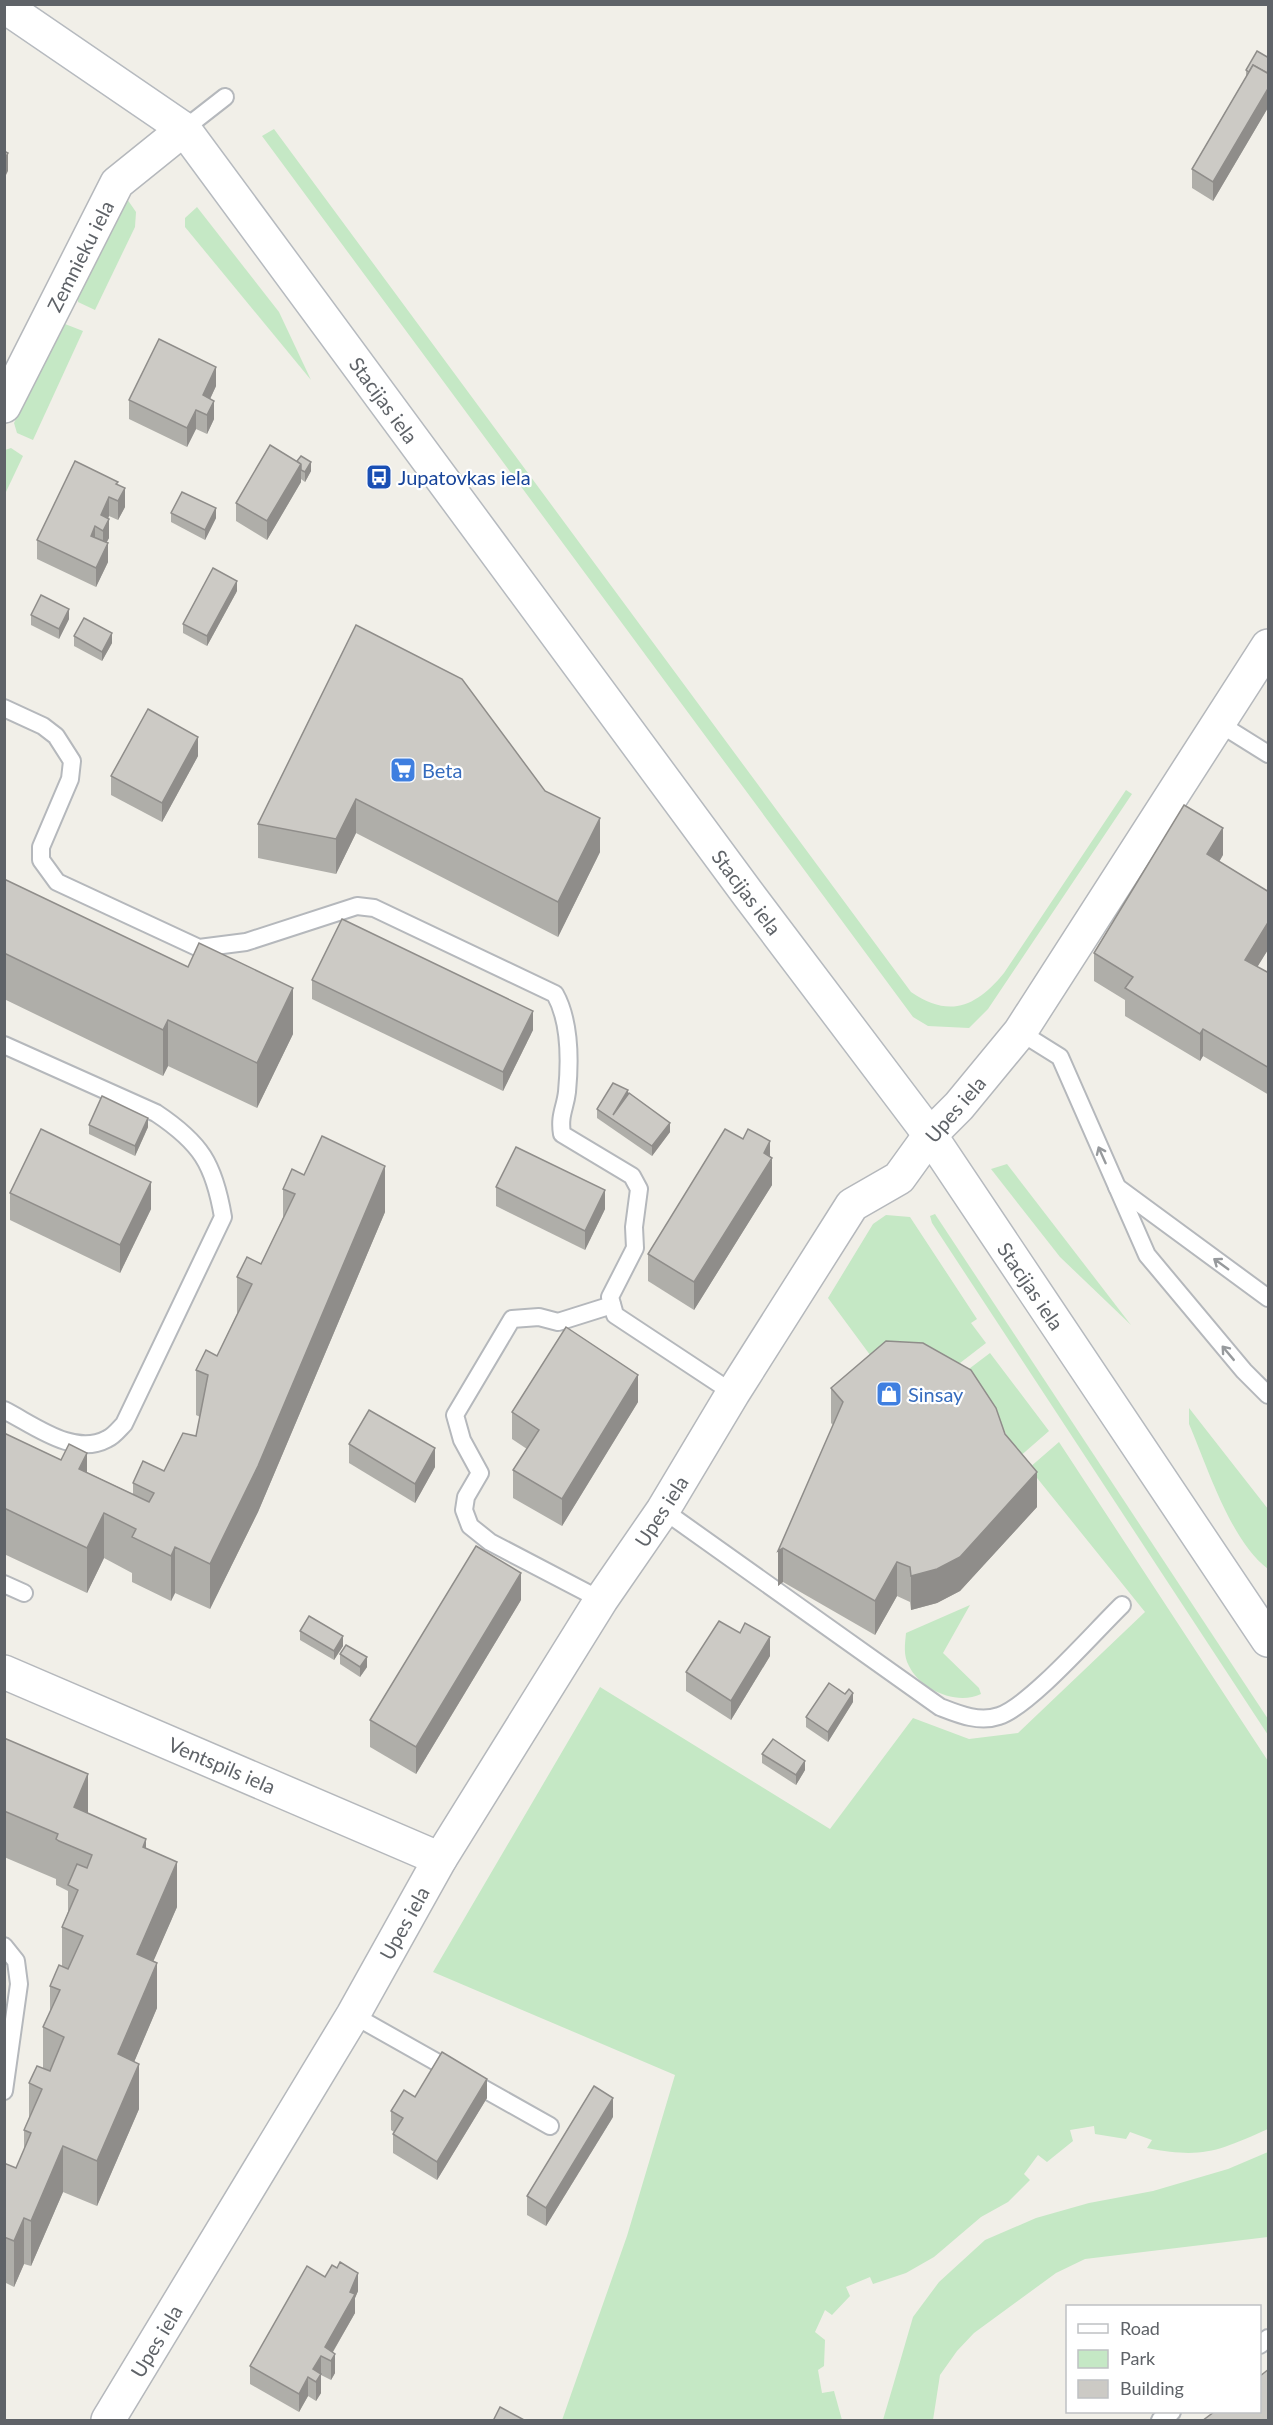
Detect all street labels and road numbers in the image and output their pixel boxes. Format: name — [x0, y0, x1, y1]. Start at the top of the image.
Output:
street label: Zemnieku iela — [42, 196, 118, 316]
street label: Stacijas iela — [345, 352, 423, 448]
street label: Stacijas iela — [707, 845, 787, 939]
street label: Upes iela — [920, 1071, 990, 1147]
street label: Stacijas iela — [993, 1238, 1069, 1334]
street label: Upes iela — [629, 1471, 693, 1551]
street label: Ventspils iela — [165, 1732, 279, 1798]
street label: Upes iela — [374, 1882, 434, 1964]
street label: Upes iela — [125, 2301, 187, 2381]

